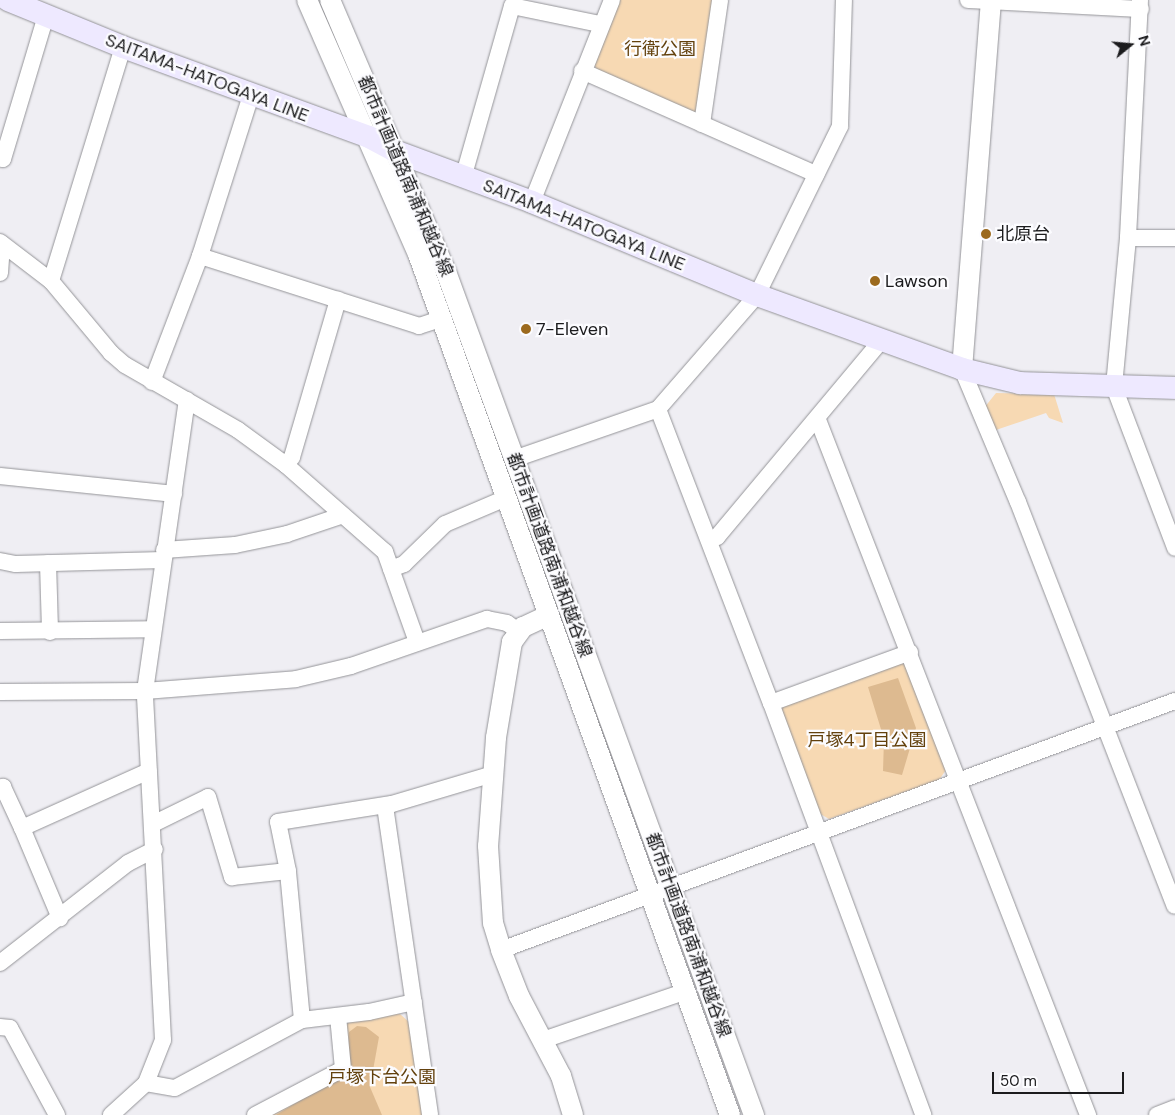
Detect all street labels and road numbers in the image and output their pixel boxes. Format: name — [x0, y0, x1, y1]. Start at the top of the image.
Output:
street label: SAITAMA-HATOGAYA LINE — [102, 29, 312, 127]
street label: 都市計画道路南浦和越谷線 — [353, 72, 457, 280]
street label: SAITAMA-HATOGAYA LINE — [480, 175, 688, 275]
street label: 都市計画道路南浦和越谷線 — [502, 450, 596, 660]
street label: 都市計画道路南浦和越谷線 — [641, 830, 735, 1040]

